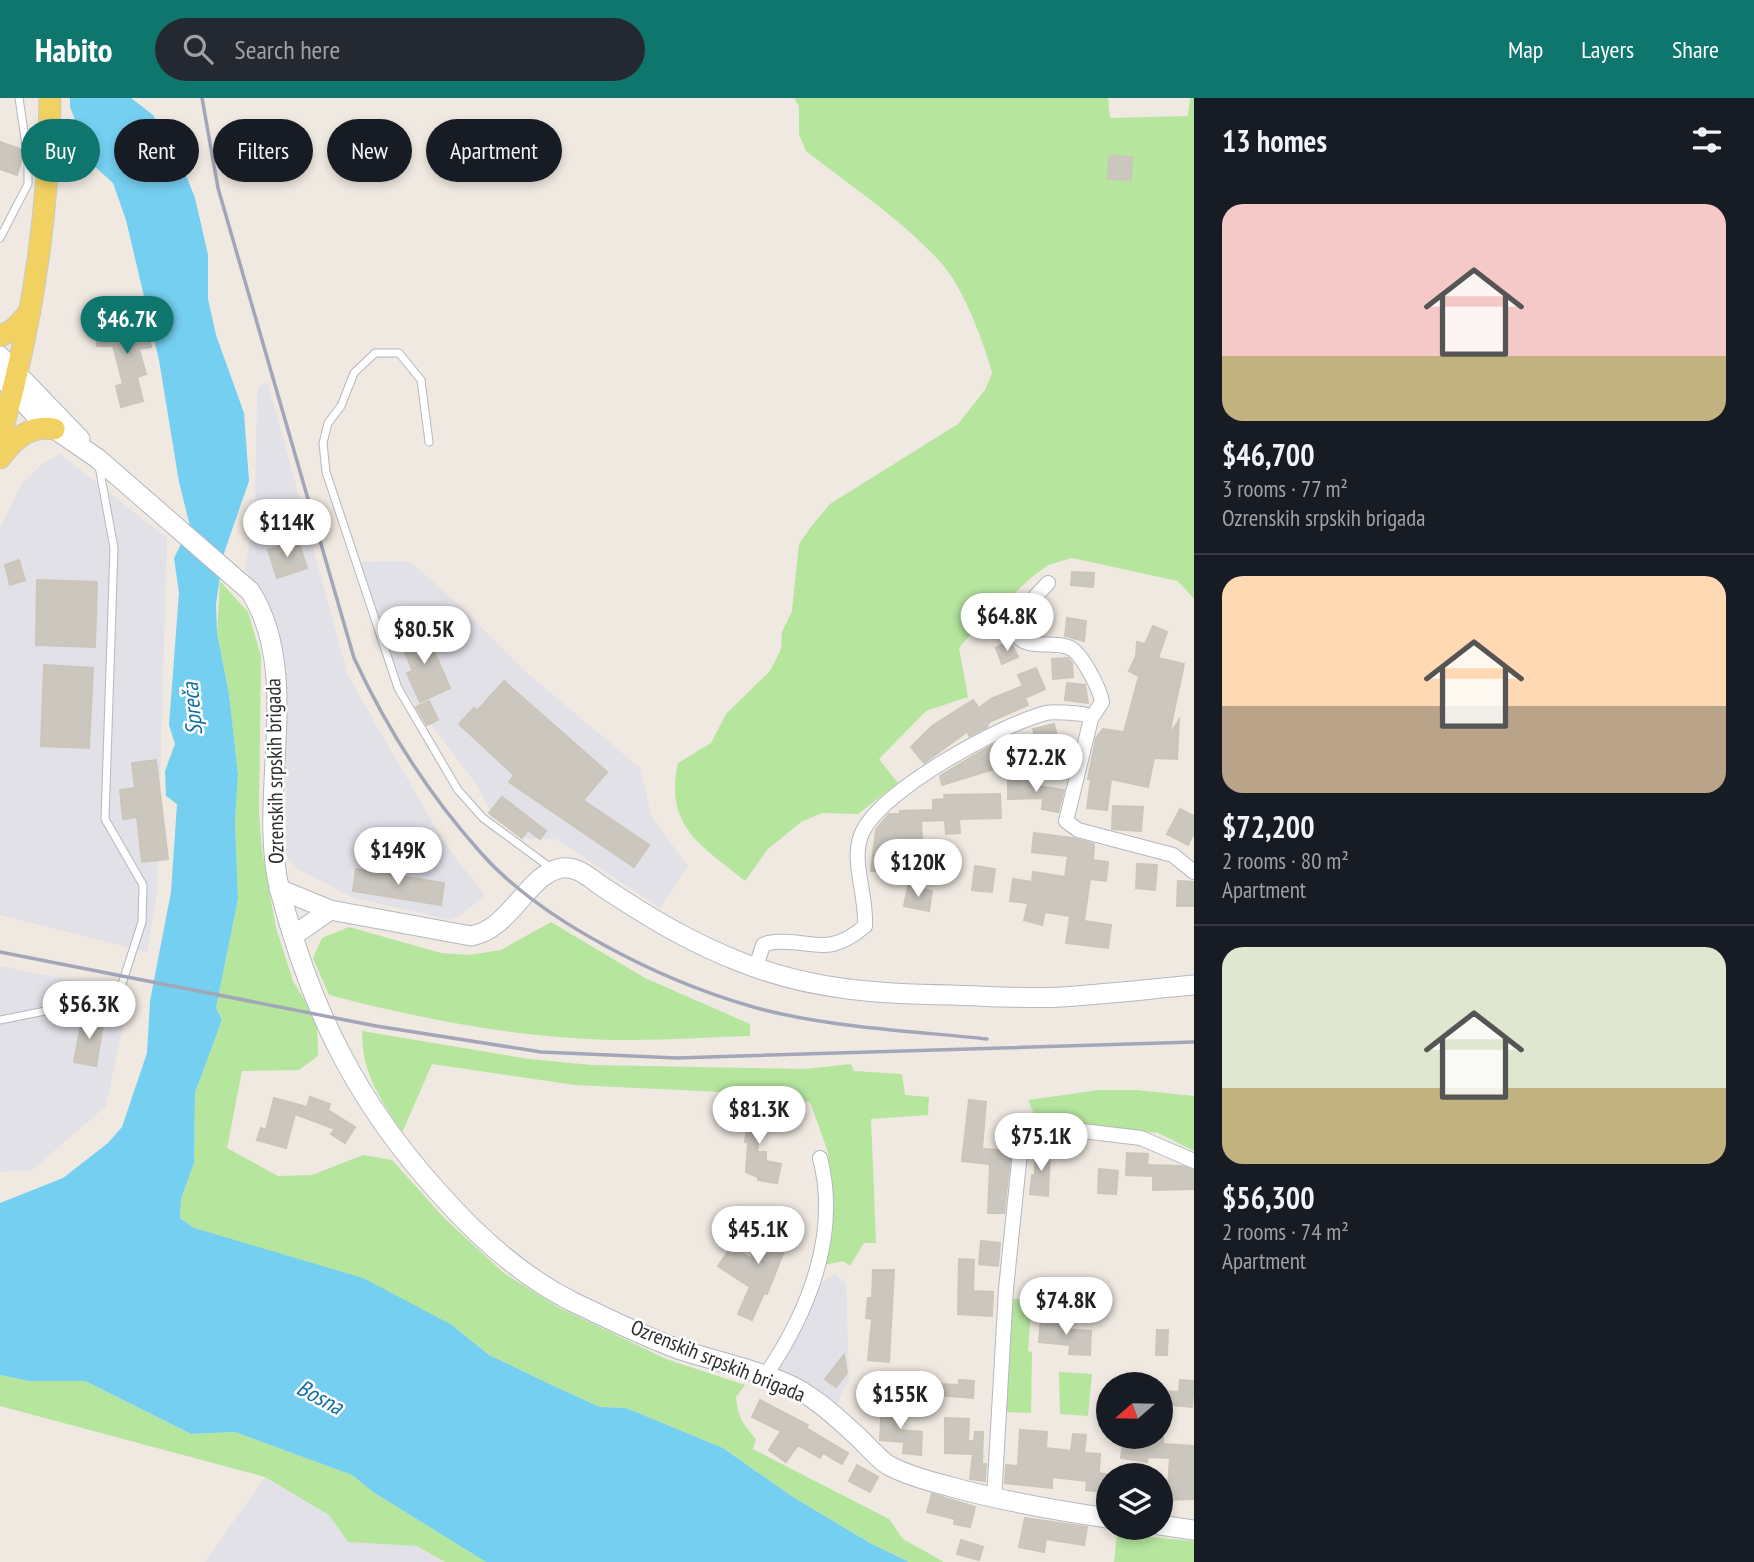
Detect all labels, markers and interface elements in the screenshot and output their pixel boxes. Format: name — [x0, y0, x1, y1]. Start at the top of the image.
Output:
search box — [155, 18, 645, 81]
text: Habito — [35, 28, 113, 71]
icon: search — [179, 30, 217, 68]
text: Search here — [235, 33, 340, 66]
text: Map — [1508, 34, 1543, 65]
text: Layers — [1581, 34, 1634, 65]
text: Share — [1672, 34, 1719, 65]
chip: Buy — [21, 119, 100, 182]
chip: Rent — [114, 119, 199, 182]
chip: Filters — [213, 119, 313, 182]
chip: New — [327, 119, 412, 182]
chip: Apartment — [426, 119, 562, 182]
text: 13 homes — [1222, 121, 1327, 160]
icon: filters — [1688, 121, 1726, 159]
icon: home — [1411, 249, 1537, 375]
pin: $46.7K — [70, 296, 184, 356]
text: $46.7K — [97, 304, 157, 333]
text: $46,700 — [1222, 435, 1315, 474]
text: 3 rooms · 77 m² — [1222, 474, 1348, 503]
pin: $114K — [238, 500, 336, 559]
text: Ozrenskih srpskih brigada — [1222, 503, 1425, 532]
text: $114K — [259, 507, 315, 536]
pin: $64.8K — [950, 594, 1064, 653]
text: $64.8K — [977, 601, 1037, 630]
pin: $80.5K — [367, 606, 481, 666]
text: $80.5K — [394, 614, 454, 643]
icon: home — [1411, 621, 1537, 747]
street label: Ozrenskih srpskih brigada — [259, 678, 290, 864]
water label: Spreča — [175, 680, 208, 737]
pin: $72.2K — [979, 734, 1093, 794]
text: $72.2K — [1006, 742, 1066, 771]
text: $72,200 — [1222, 807, 1315, 846]
pin: $149K — [349, 828, 447, 887]
text: $149K — [370, 835, 426, 864]
pin: $120K — [869, 840, 967, 899]
text: 2 rooms · 80 m² — [1222, 846, 1349, 875]
text: $120K — [890, 847, 946, 876]
text: Apartment — [1222, 875, 1306, 904]
pin: $56.3K — [32, 982, 146, 1041]
text: $56.3K — [59, 989, 119, 1018]
icon: home — [1411, 992, 1537, 1118]
pin: $81.3K — [702, 1086, 816, 1146]
text: $81.3K — [729, 1094, 789, 1123]
pin: $75.1K — [984, 1114, 1098, 1173]
text: $75.1K — [1011, 1121, 1071, 1150]
text: $56,300 — [1222, 1178, 1315, 1217]
pin: $45.1K — [701, 1206, 815, 1266]
text: $45.1K — [728, 1214, 788, 1243]
text: 2 rooms · 74 m² — [1222, 1217, 1349, 1246]
text: Apartment — [1222, 1246, 1306, 1275]
pin: $74.8K — [1009, 1278, 1123, 1337]
text: $74.8K — [1036, 1285, 1096, 1314]
street label: Ozrenskih srpskih brigada — [627, 1313, 809, 1408]
pin: $155K — [851, 1372, 949, 1431]
north arrow — [1096, 1372, 1172, 1449]
map controls — [1096, 1372, 1173, 1540]
water label: Bosna — [292, 1373, 350, 1421]
text: $155K — [872, 1379, 928, 1408]
button: layers — [1096, 1463, 1173, 1540]

